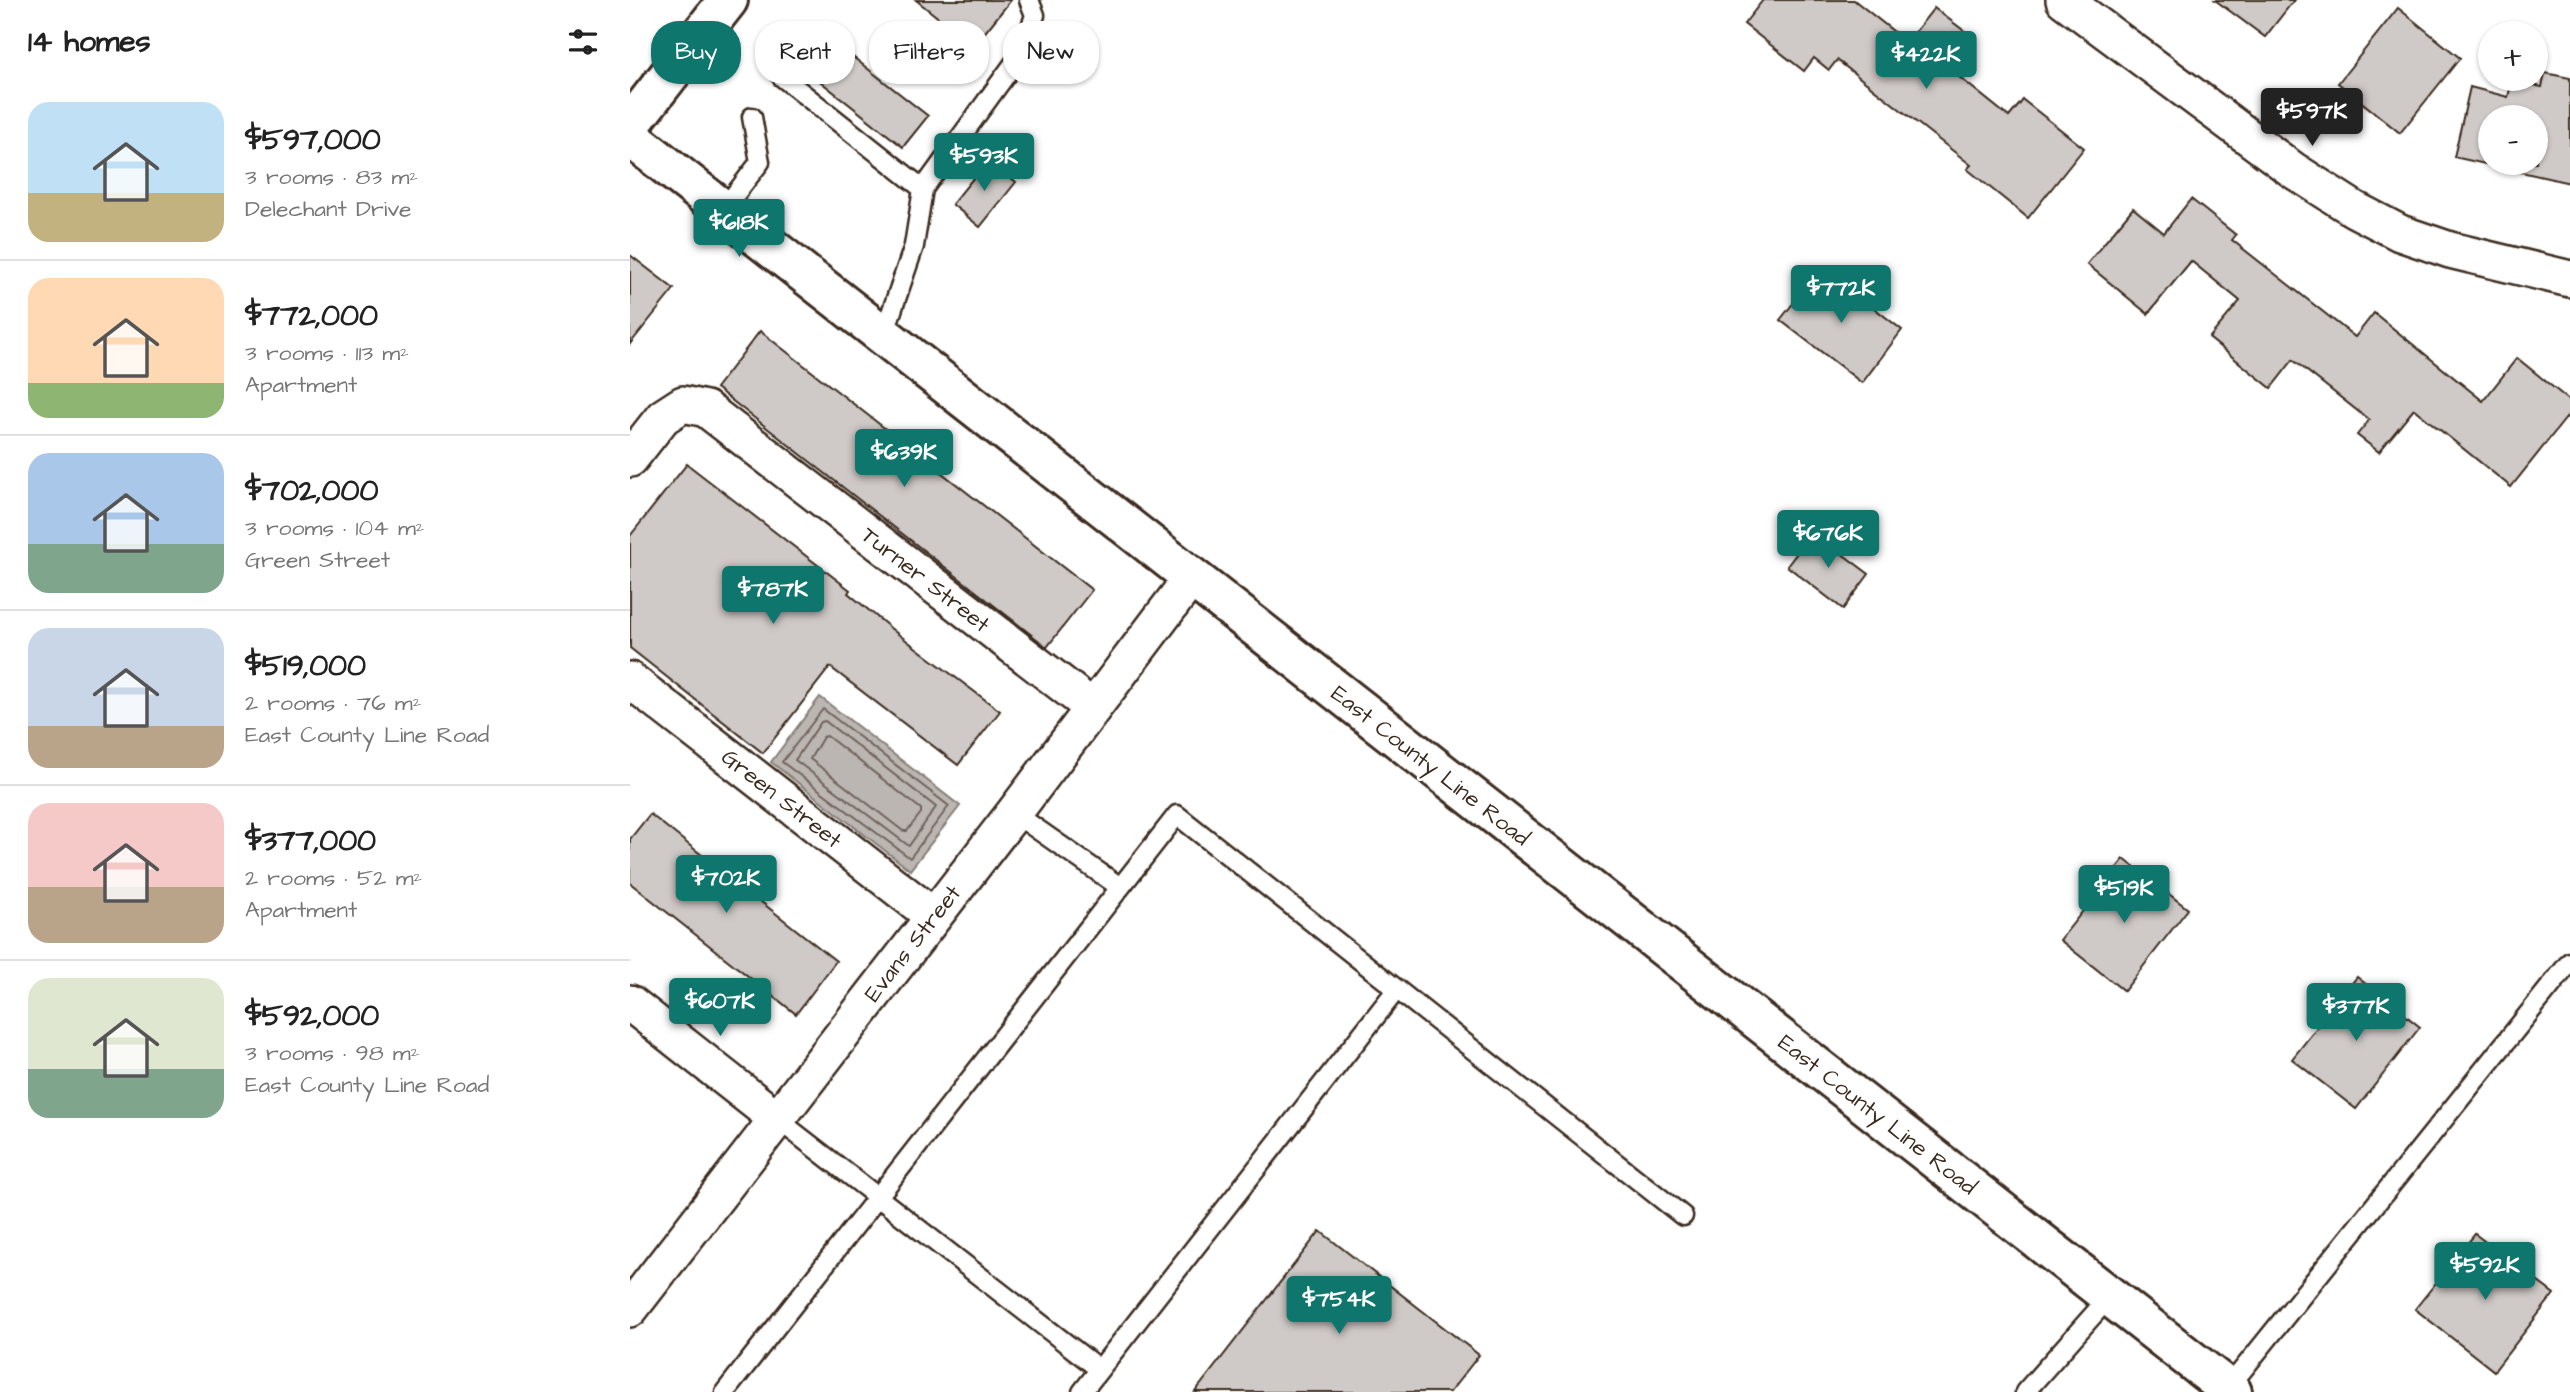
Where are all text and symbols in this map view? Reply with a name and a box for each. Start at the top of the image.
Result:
text: 14 homes [28,21,151,63]
chip: Buy [651,21,741,84]
chip: Rent [755,21,855,84]
chip: Filters [869,21,989,84]
chip: New [1003,21,1099,84]
map controls [2478,21,2548,175]
button: + [2478,21,2548,91]
icon: filters [564,23,602,61]
pin: $422K [1877,32,1975,91]
text: $422K [1892,38,1960,70]
pin: $597K [2263,88,2361,148]
text: $597K [2277,95,2347,127]
button: − [2478,105,2548,175]
text: $597,000 [245,119,381,161]
icon: home [84,130,168,214]
pin: $593K [935,134,1033,193]
text: $593K [950,140,1018,172]
text: 3 rooms · 83 m² [245,161,418,193]
text: Delechant Drive [245,193,412,225]
pin: $618K [690,200,788,259]
text: $618K [709,206,769,238]
pin: $772K [1792,266,1890,325]
text: $772K [1807,272,1875,304]
text: $772,000 [245,295,378,337]
icon: home [84,306,168,390]
text: 3 rooms · 113 m² [245,337,409,369]
text: Apartment [245,369,357,401]
pin: $639K [855,430,953,489]
text: $639K [871,436,937,468]
text: $702,000 [245,470,378,512]
icon: home [84,481,168,565]
pin: $676K [1779,510,1877,570]
text: 3 rooms · 104 m² [245,512,424,544]
text: $676K [1793,517,1863,549]
street label: Turner Street [854,519,997,641]
text: Green Street [245,544,390,576]
pin: $787K [724,566,822,626]
text: $787K [738,573,808,605]
text: $519,000 [245,645,366,687]
icon: home [84,656,168,740]
street label: East County Line Road [1324,678,1537,855]
text: 2 rooms · 76 m² [245,687,421,719]
text: East County Line Road [245,719,489,751]
street label: Green Street [714,741,849,857]
text: $377,000 [245,820,376,862]
icon: home [84,831,168,915]
pin: $702K [677,856,775,915]
text: 2 rooms · 52 m² [245,862,422,894]
text: $702K [692,862,760,894]
pin: $519K [2075,866,2173,925]
text: $519K [2094,872,2154,904]
street label: Evans Street [857,878,969,1009]
text: Apartment [245,894,357,926]
pin: $607K [671,978,769,1038]
pin: $377K [2307,984,2405,1043]
text: $607K [685,985,755,1017]
text: $377K [2323,990,2389,1022]
text: $592,000 [245,995,379,1037]
icon: home [84,1006,168,1090]
street label: East County Line Road [1771,1027,1984,1204]
text: 3 rooms · 98 m² [245,1037,419,1069]
text: East County Line Road [245,1069,489,1101]
pin: $592K [2436,1242,2534,1302]
text: $592K [2450,1249,2520,1281]
pin: $754K [1290,1276,1388,1336]
text: $754K [1303,1283,1375,1315]

